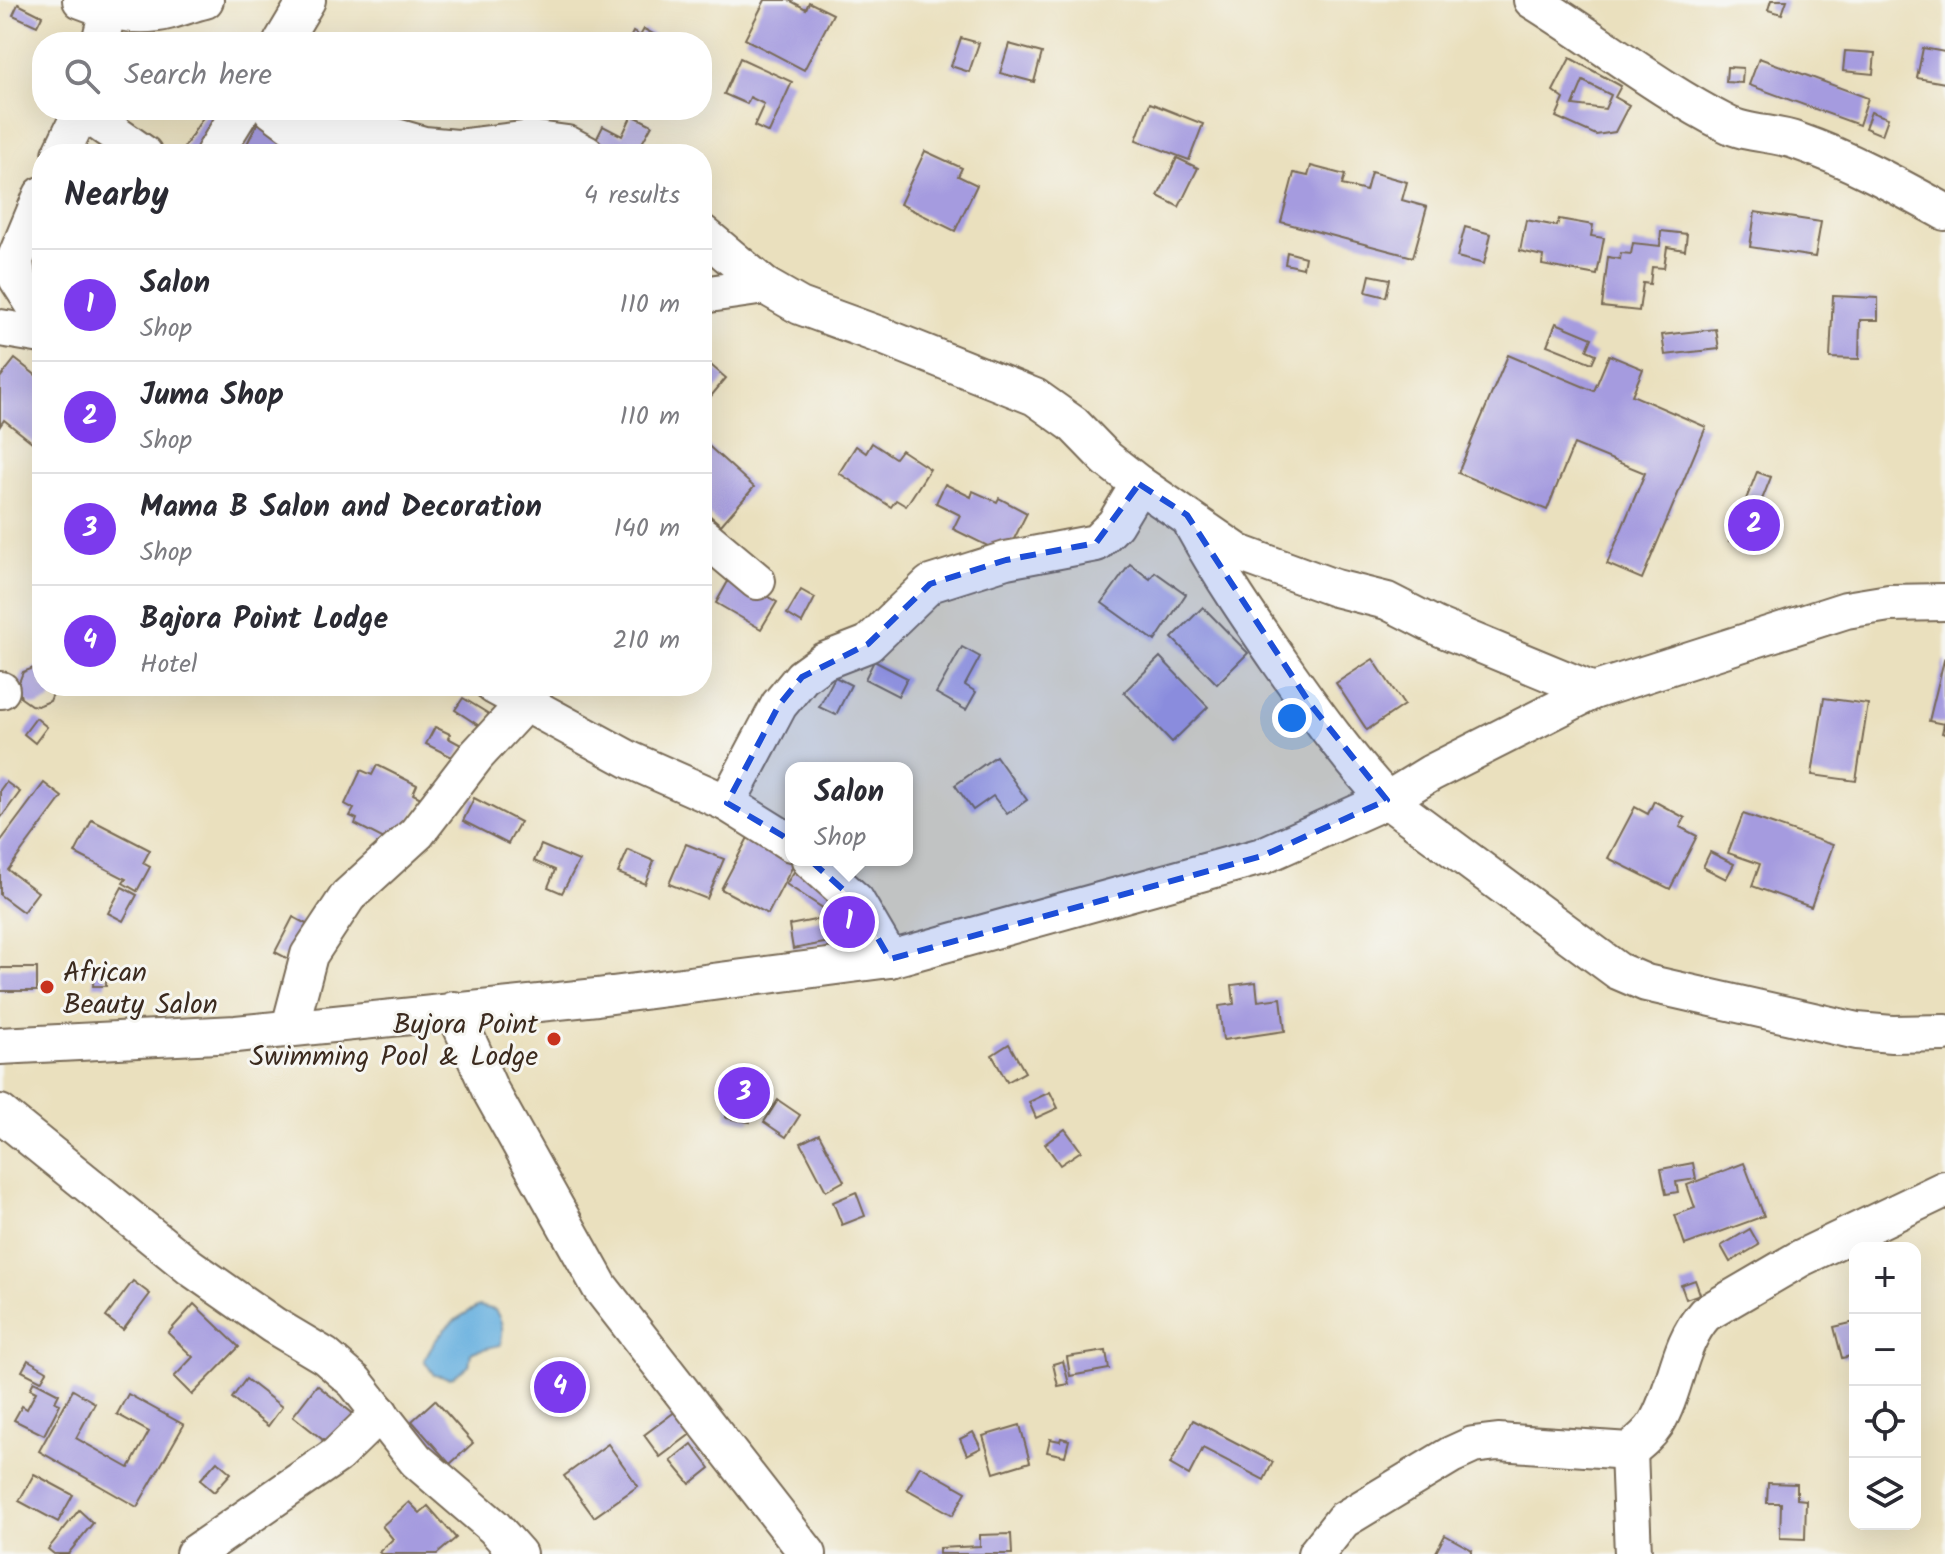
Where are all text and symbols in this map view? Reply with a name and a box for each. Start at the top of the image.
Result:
search box [32,32,712,120]
text: Search here [124,52,272,100]
icon: search [60,54,104,98]
text: Nearby [64,169,169,223]
text: 4 results [584,175,680,217]
text: Salon [140,260,210,308]
text: 1 [86,284,94,326]
text: 110 m [620,284,680,326]
text: Shop [140,308,192,350]
text: Juma Shop [140,372,284,420]
text: 2 [82,396,98,438]
text: 110 m [620,396,680,438]
text: Shop [140,420,192,462]
text: Mama B Salon and Decoration [140,484,542,532]
pin: 2 [1728,495,1780,555]
text: 3 [83,508,97,550]
text: 140 m [613,508,680,550]
text: Shop [140,532,192,574]
text: Bajora Point Lodge [140,596,388,644]
text: 4 [83,620,97,662]
text: 210 m [613,620,680,662]
text: Hotel [140,644,197,686]
your location [1272,698,1312,738]
popup [785,762,913,866]
text: Salon [814,769,884,817]
text: Shop [814,817,866,859]
pin: 1 [823,892,875,952]
place label: African Beauty Salon [63,951,218,1028]
marker: African Beauty Salon [38,978,56,996]
place label: Bujora Point Swimming Pool & Lodge [249,1003,539,1080]
marker: Bujora Point Swimming Pool & Lodge [545,1030,563,1048]
pin: 3 [718,1063,770,1123]
map controls [1849,1242,1921,1530]
button: + [1849,1242,1921,1314]
button: − [1849,1314,1921,1386]
pin: 4 [534,1357,586,1417]
button: locate [1849,1386,1921,1458]
button: layers [1849,1458,1921,1530]

